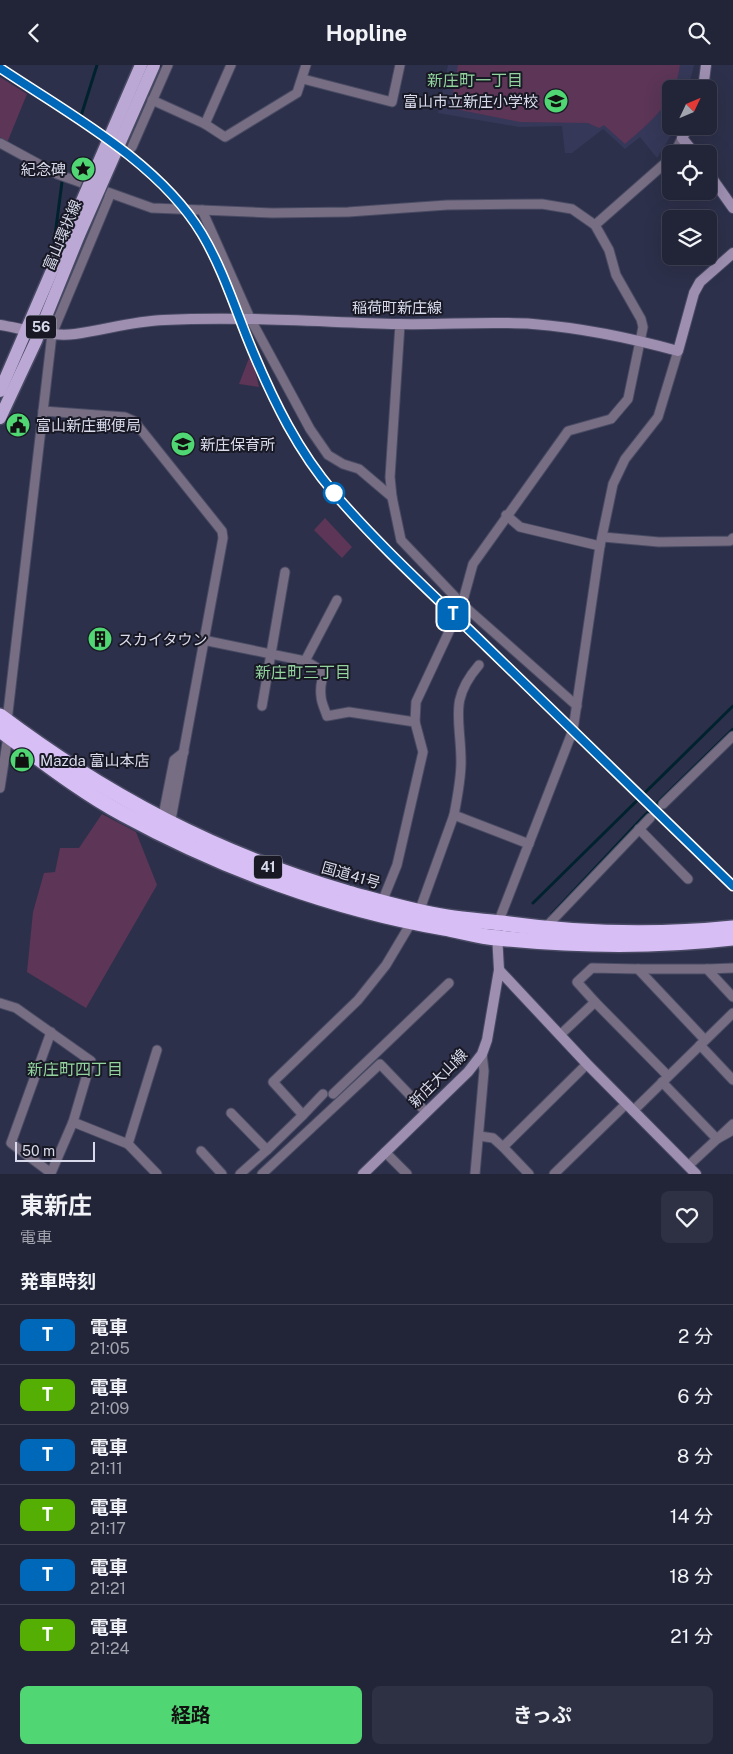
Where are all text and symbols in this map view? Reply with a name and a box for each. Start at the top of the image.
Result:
icon: back [20,19,48,47]
icon: search [685,19,713,47]
text: Hopline [326,20,407,46]
district label: 新庄町一丁目 [427,71,523,90]
north arrow [662,80,718,135]
map controls [662,80,717,265]
school or university icon: 富山市立新庄小学校 [543,88,569,114]
place label: 富山市立新庄小学校 [403,93,538,110]
button: locate [662,145,717,200]
place icon: 紀念碑 [70,156,96,182]
place label: 紀念碑 [21,161,66,178]
street label: 富山環状線 [40,197,84,273]
button: layers [662,210,717,265]
street label: 稲荷町新庄線 [352,299,442,316]
road number: 56 [26,315,56,339]
public building icon: 富山新庄郵便局 [5,412,31,438]
place label: 富山新庄郵便局 [36,417,141,434]
school or university icon: 新庄保育所 [170,431,196,457]
place label: 新庄保育所 [200,436,275,453]
unlabelled marker [323,482,345,504]
line badge: T [437,598,469,630]
text: T [447,603,459,624]
building icon: スカイタウン [87,626,113,652]
place label: スカイタウン [118,631,207,648]
district label: 新庄町三丁目 [255,663,351,682]
shop icon: Mazda 富山本店 [9,747,35,773]
place label: Mazda 富山本店 [40,752,150,769]
road number: 41 [254,855,282,879]
street label: 国道41号 [320,858,382,892]
street label: 新庄大山線 [405,1045,471,1111]
district label: 新庄町四丁目 [27,1060,123,1079]
scale bar [15,1139,95,1162]
text: 50 m [22,1143,55,1159]
text: 東新庄 [20,1191,92,1219]
button: heart [661,1191,713,1243]
text: 電車 [20,1228,52,1247]
text: 発車時刻 [20,1270,96,1292]
text: 電車 [90,1316,128,1338]
text: T [42,1324,53,1345]
text: 2 分 [678,1325,713,1347]
text: 21:05 [90,1339,130,1358]
text: 電車 [90,1376,128,1398]
text: T [42,1384,53,1405]
text: 6 分 [678,1385,713,1407]
text: 21:09 [90,1399,129,1418]
text: 電車 [90,1436,128,1458]
text: T [42,1444,53,1465]
text: 8 分 [677,1445,713,1467]
text: 21:11 [90,1459,123,1478]
text: 電車 [90,1496,128,1518]
text: T [42,1504,53,1525]
text: 14 分 [670,1505,713,1527]
text: 21:17 [90,1519,126,1538]
text: 電車 [90,1556,128,1578]
text: T [42,1564,53,1585]
text: 18 分 [669,1565,713,1587]
text: 21:21 [90,1579,126,1598]
text: 電車 [90,1616,128,1638]
text: T [42,1624,53,1645]
text: 21 分 [670,1625,713,1647]
text: 21:24 [90,1639,130,1658]
button: 経路 [20,1686,362,1744]
button: きっぷ [372,1686,713,1744]

